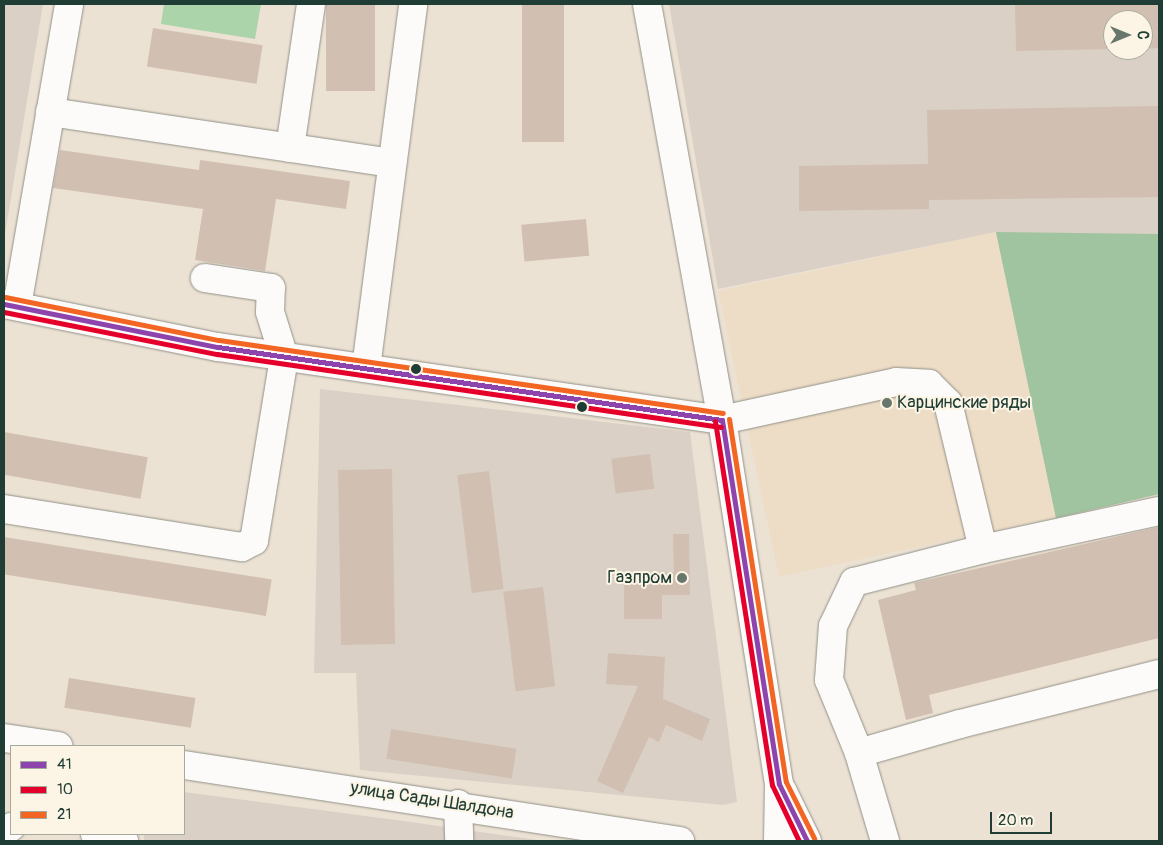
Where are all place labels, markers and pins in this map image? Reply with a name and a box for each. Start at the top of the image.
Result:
unlabelled marker [411,364,421,374]
place label: Карцинские ряды [897,392,1031,414]
marker: Карцинские ряды [881,397,893,409]
unlabelled marker [577,402,587,412]
place label: Газпром [607,567,672,589]
marker: Газпром [676,572,688,584]

